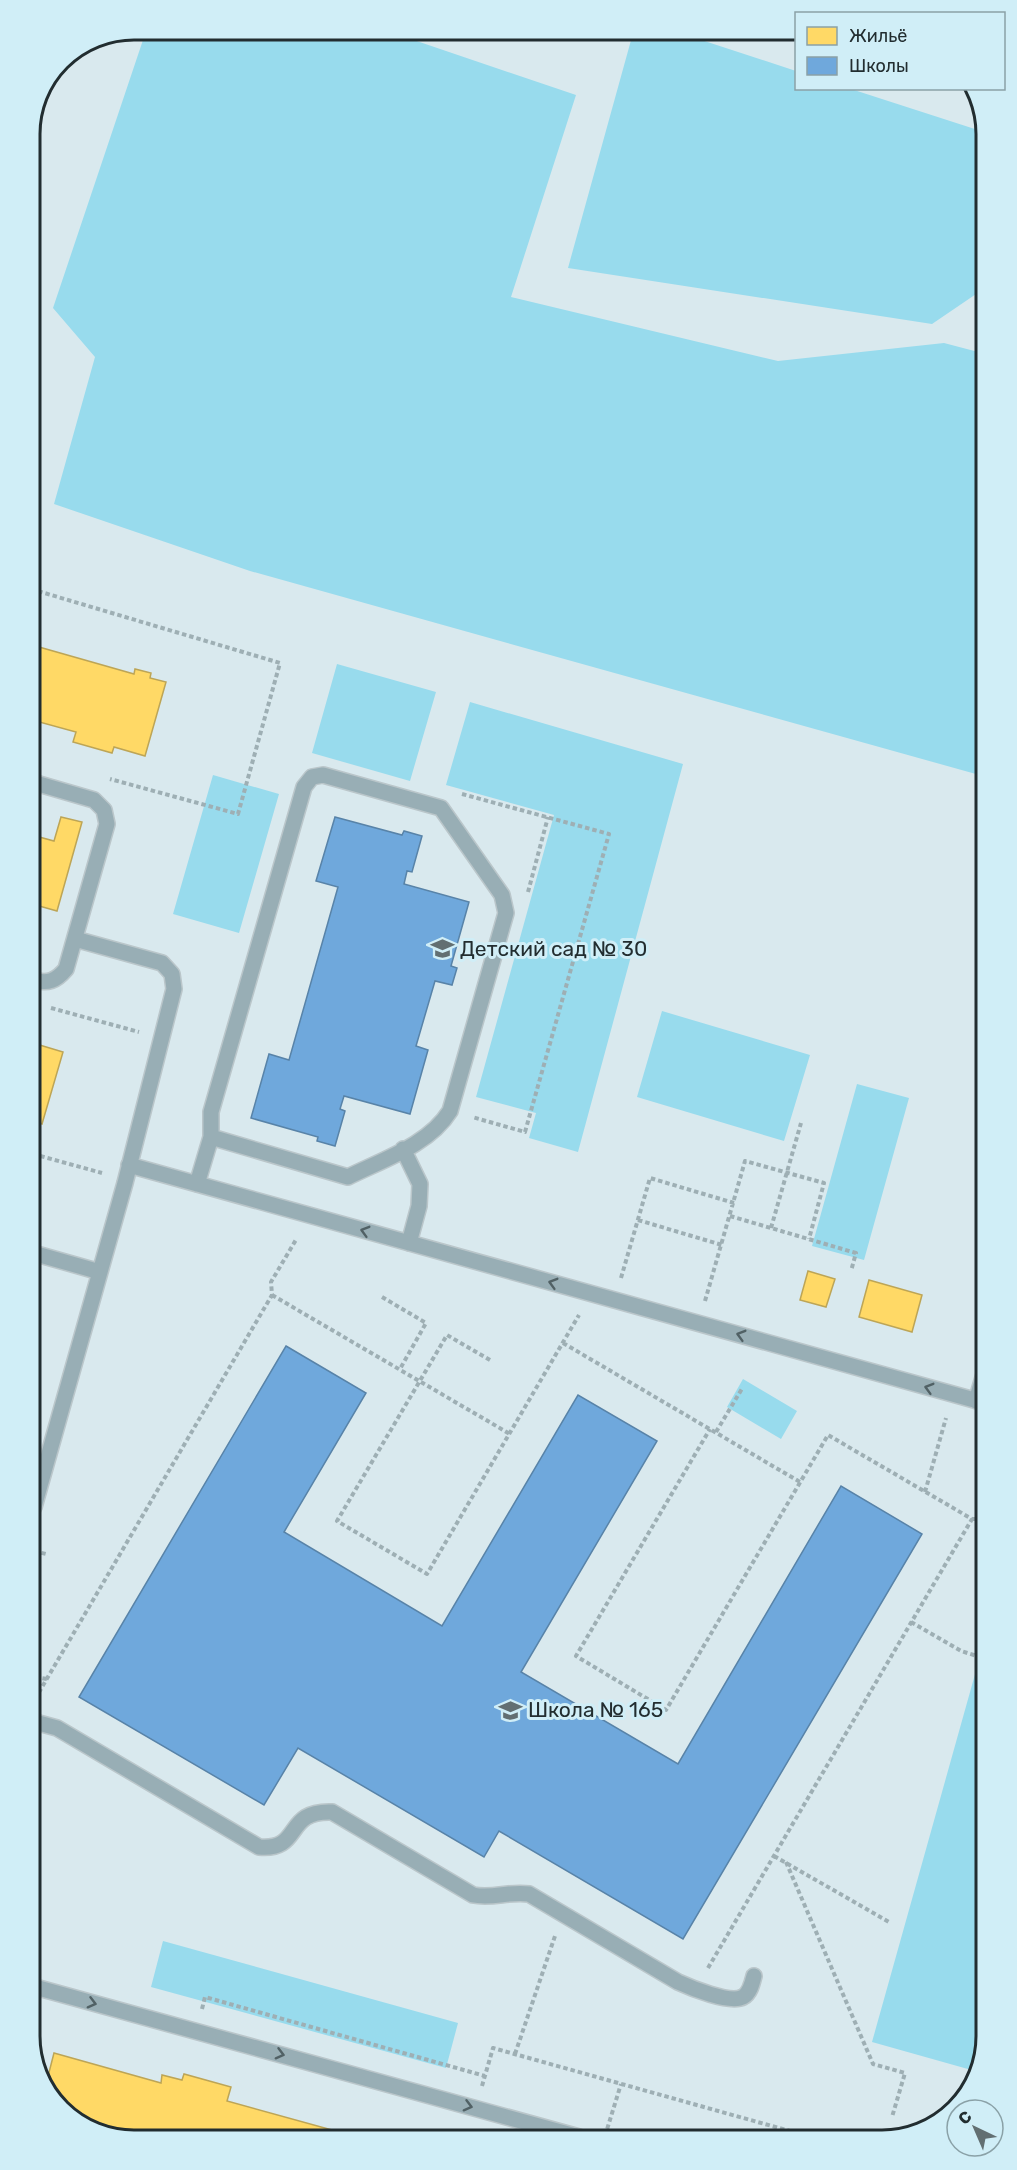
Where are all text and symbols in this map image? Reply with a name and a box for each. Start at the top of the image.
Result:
legend [795,12,1005,90]
text: Жильё [849,25,907,47]
text: Школы [849,55,909,77]
school or university icon: Детский сад № 30 [429,936,455,962]
place label: Детский сад № 30 [460,936,647,961]
one-way arrow [360,1226,371,1238]
one-way arrow [548,1278,559,1290]
one-way arrow [736,1330,746,1343]
one-way arrow [924,1383,935,1395]
school or university icon: Школа № 165 [497,1697,523,1723]
place label: Школа № 165 [528,1697,663,1722]
one-way arrow [86,1996,97,2008]
one-way arrow [274,2047,285,2059]
north arrow [945,2098,1005,2158]
one-way arrow [462,2099,473,2111]
text: С [954,2107,976,2128]

